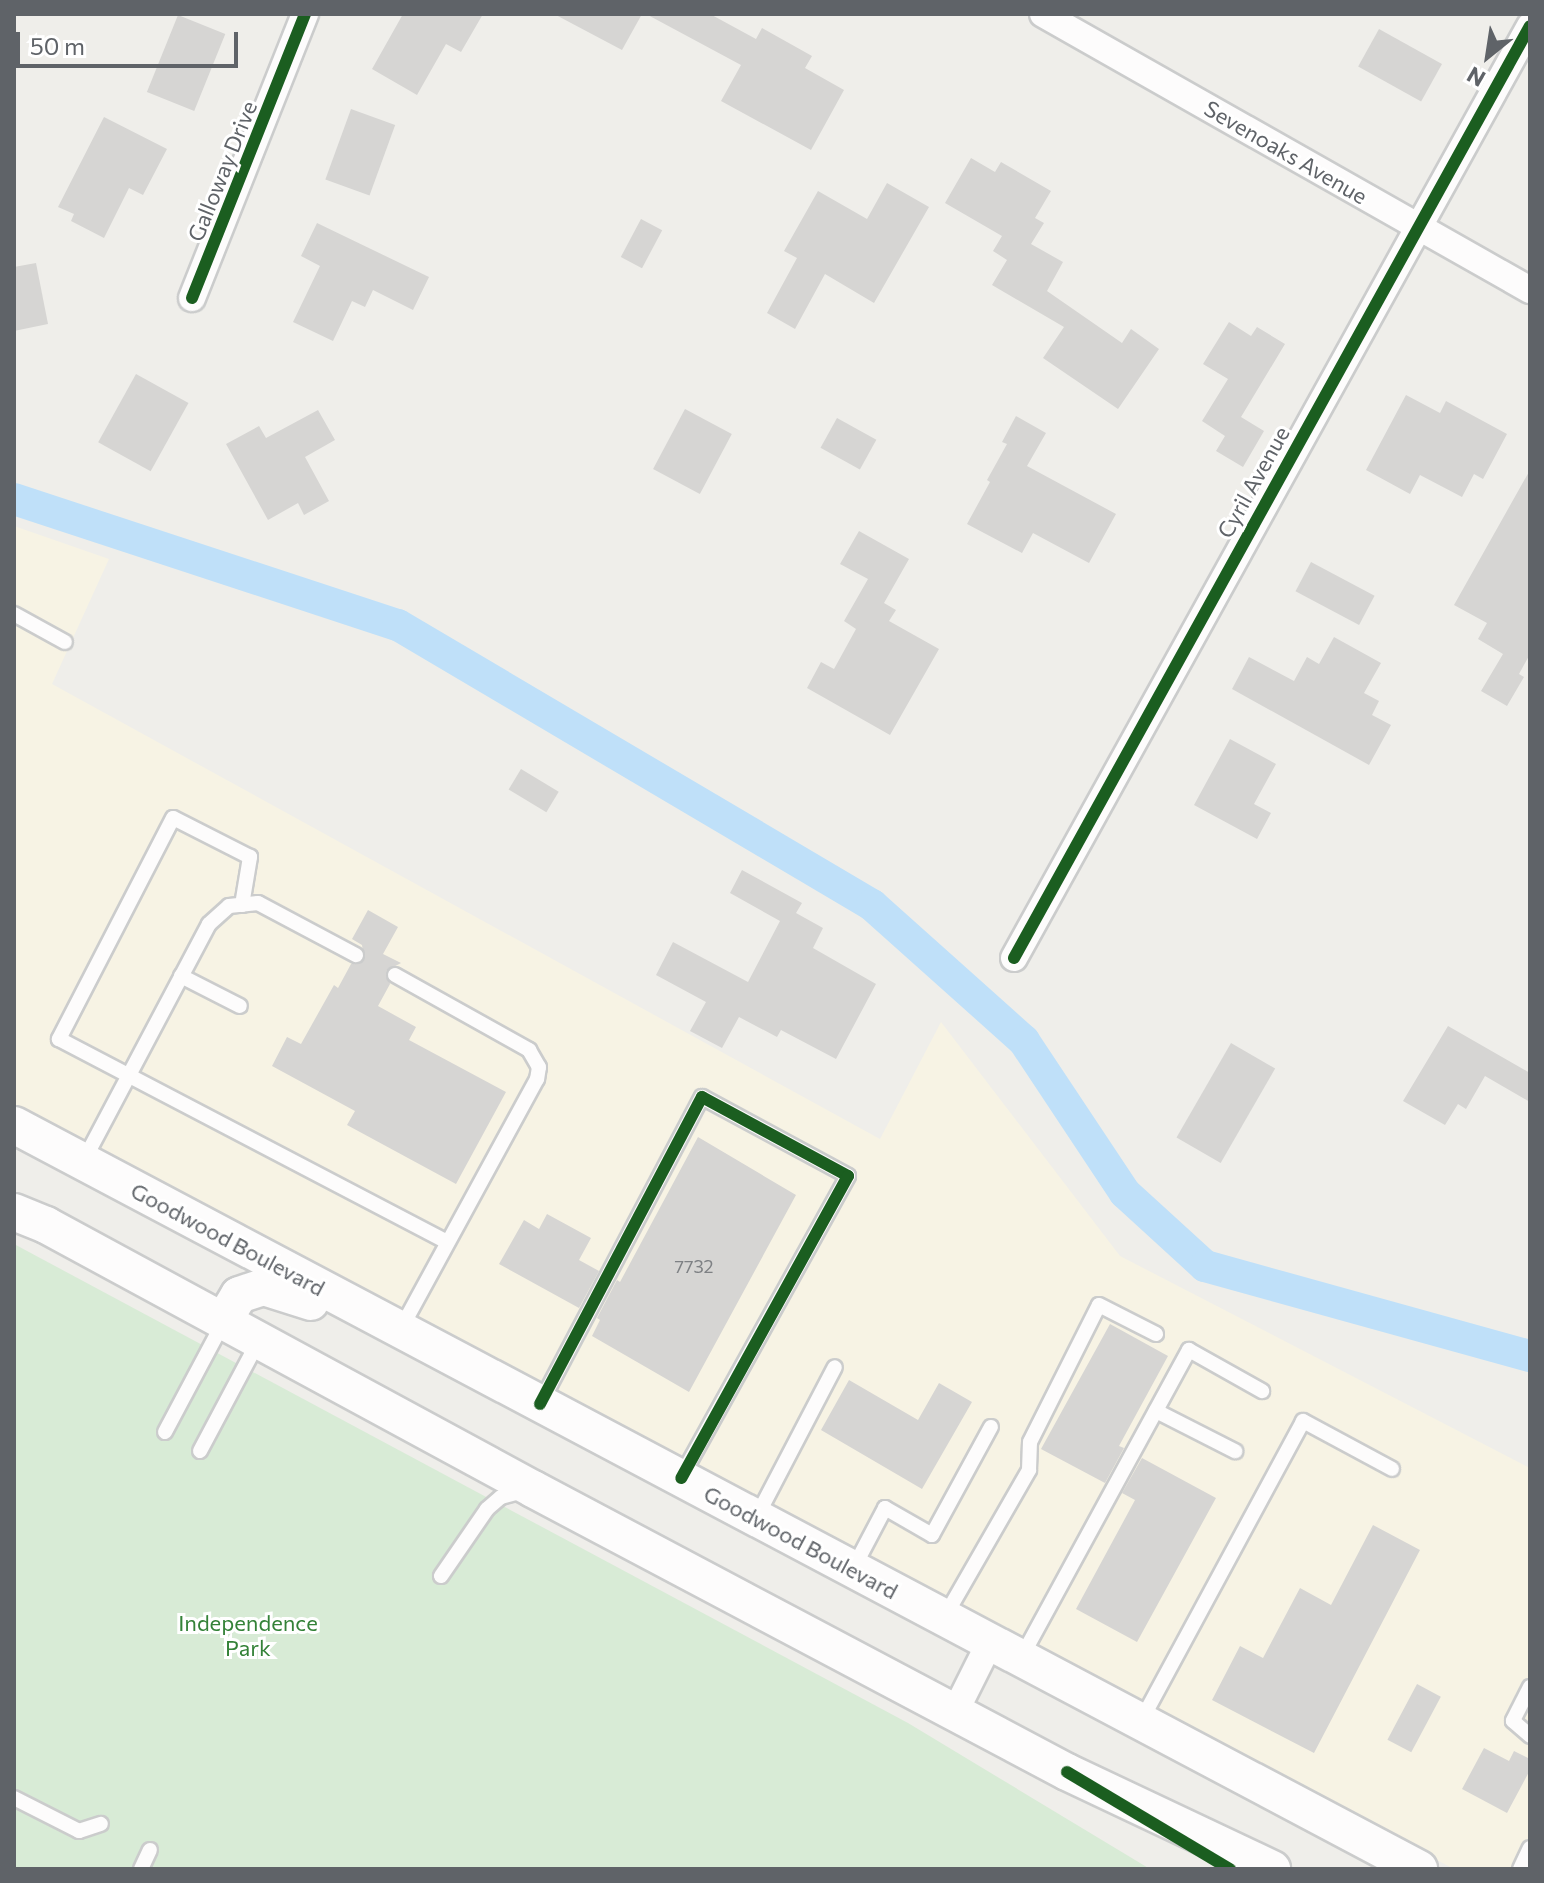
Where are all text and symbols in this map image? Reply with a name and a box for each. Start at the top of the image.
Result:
scale bar [20,16,242,66]
north arrow [1448,16,1528,96]
text: 50 m [30,31,85,60]
text: N [1462,61,1490,93]
street label: Sevenoaks Avenue [1200,95,1372,209]
street label: Galloway Drive [182,97,262,245]
street label: Cyril Avenue [1211,422,1295,542]
street label: Goodwood Boulevard [127,1177,329,1301]
house number: 7732 [674,1255,714,1277]
street label: Goodwood Boulevard [700,1480,902,1604]
park label: Independence Park [178,1609,318,1660]

